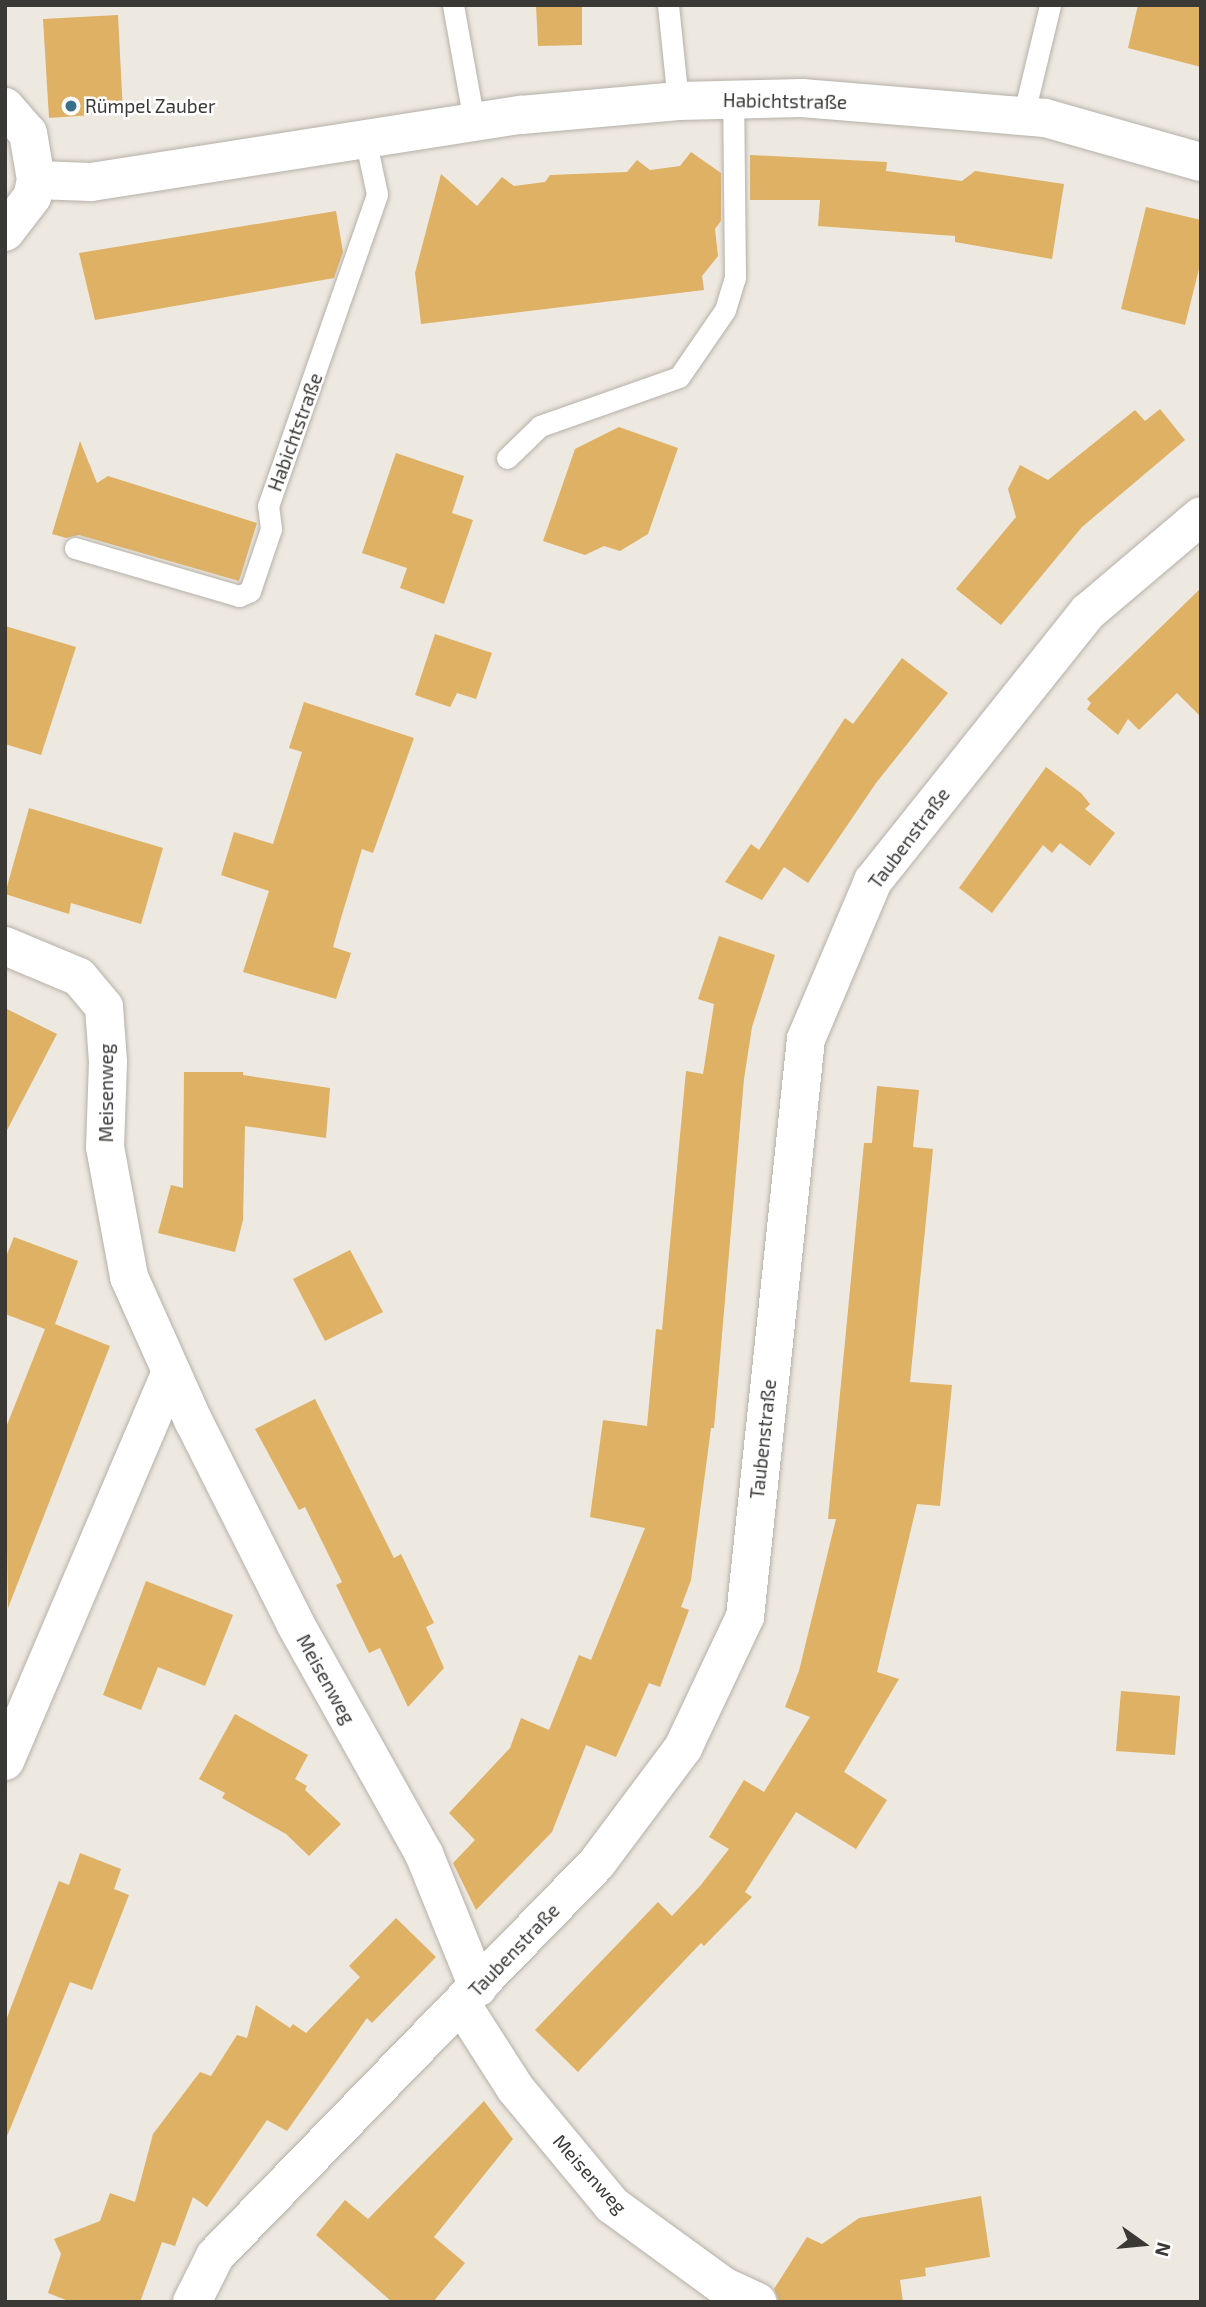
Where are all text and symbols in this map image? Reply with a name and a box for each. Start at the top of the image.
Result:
street label: Habichtstraße [723,89,847,113]
place label: Rümpel Zauber [85,95,216,117]
marker: Rümpel Zauber [63,98,79,114]
street label: Habichtstraße [263,370,327,494]
street label: Taubenstraße [864,783,954,893]
street label: Meisenweg [95,1044,117,1142]
street label: Taubenstraße [745,1378,781,1500]
street label: Meisenweg [292,1630,360,1728]
street label: Taubenstraße [464,1899,564,2001]
street label: Meisenweg [548,2130,632,2218]
north arrow [1108,2209,1178,2279]
text: N [1151,2240,1177,2259]

